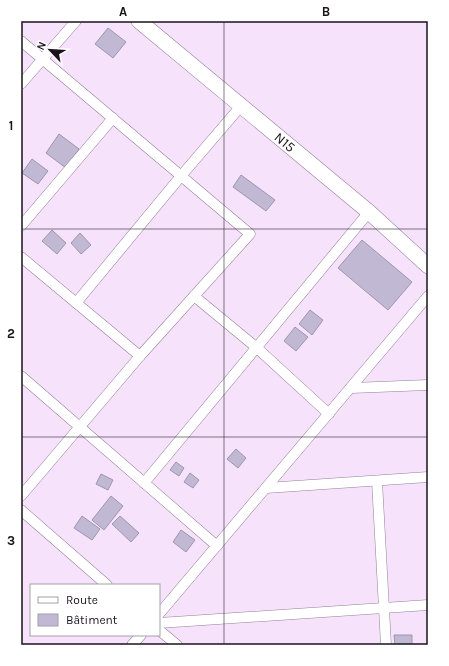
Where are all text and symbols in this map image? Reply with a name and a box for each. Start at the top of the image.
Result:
text: A [119,4,127,19]
text: B [322,4,330,19]
north arrow [30,30,70,70]
text: N [34,40,49,52]
text: 1 [9,118,13,133]
street label: N15 [271,129,299,156]
text: 2 [7,326,15,341]
text: 3 [7,533,15,548]
legend [30,584,160,636]
text: Route [66,593,98,607]
text: Bâtiment [66,613,118,627]

